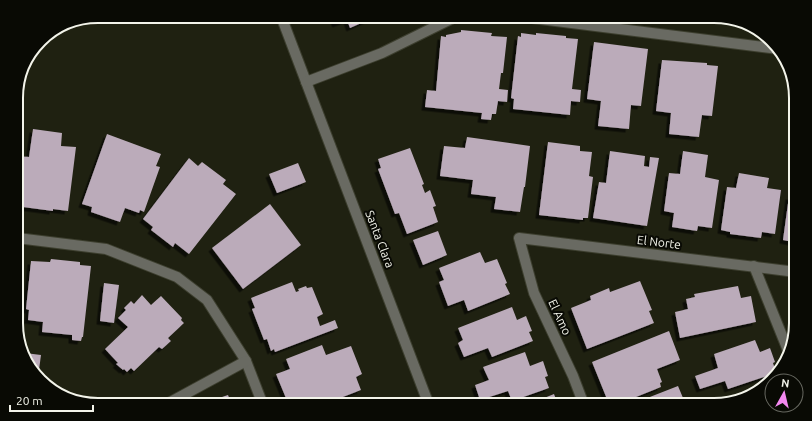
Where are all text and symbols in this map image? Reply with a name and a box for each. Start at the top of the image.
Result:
street label: Santa Clara [363,209,397,269]
street label: El Norte [636,233,682,251]
street label: El Amo [546,297,574,337]
north arrow [764,373,804,413]
text: N [780,377,790,390]
scale bar [10,387,93,413]
text: 20 m [16,394,43,407]

